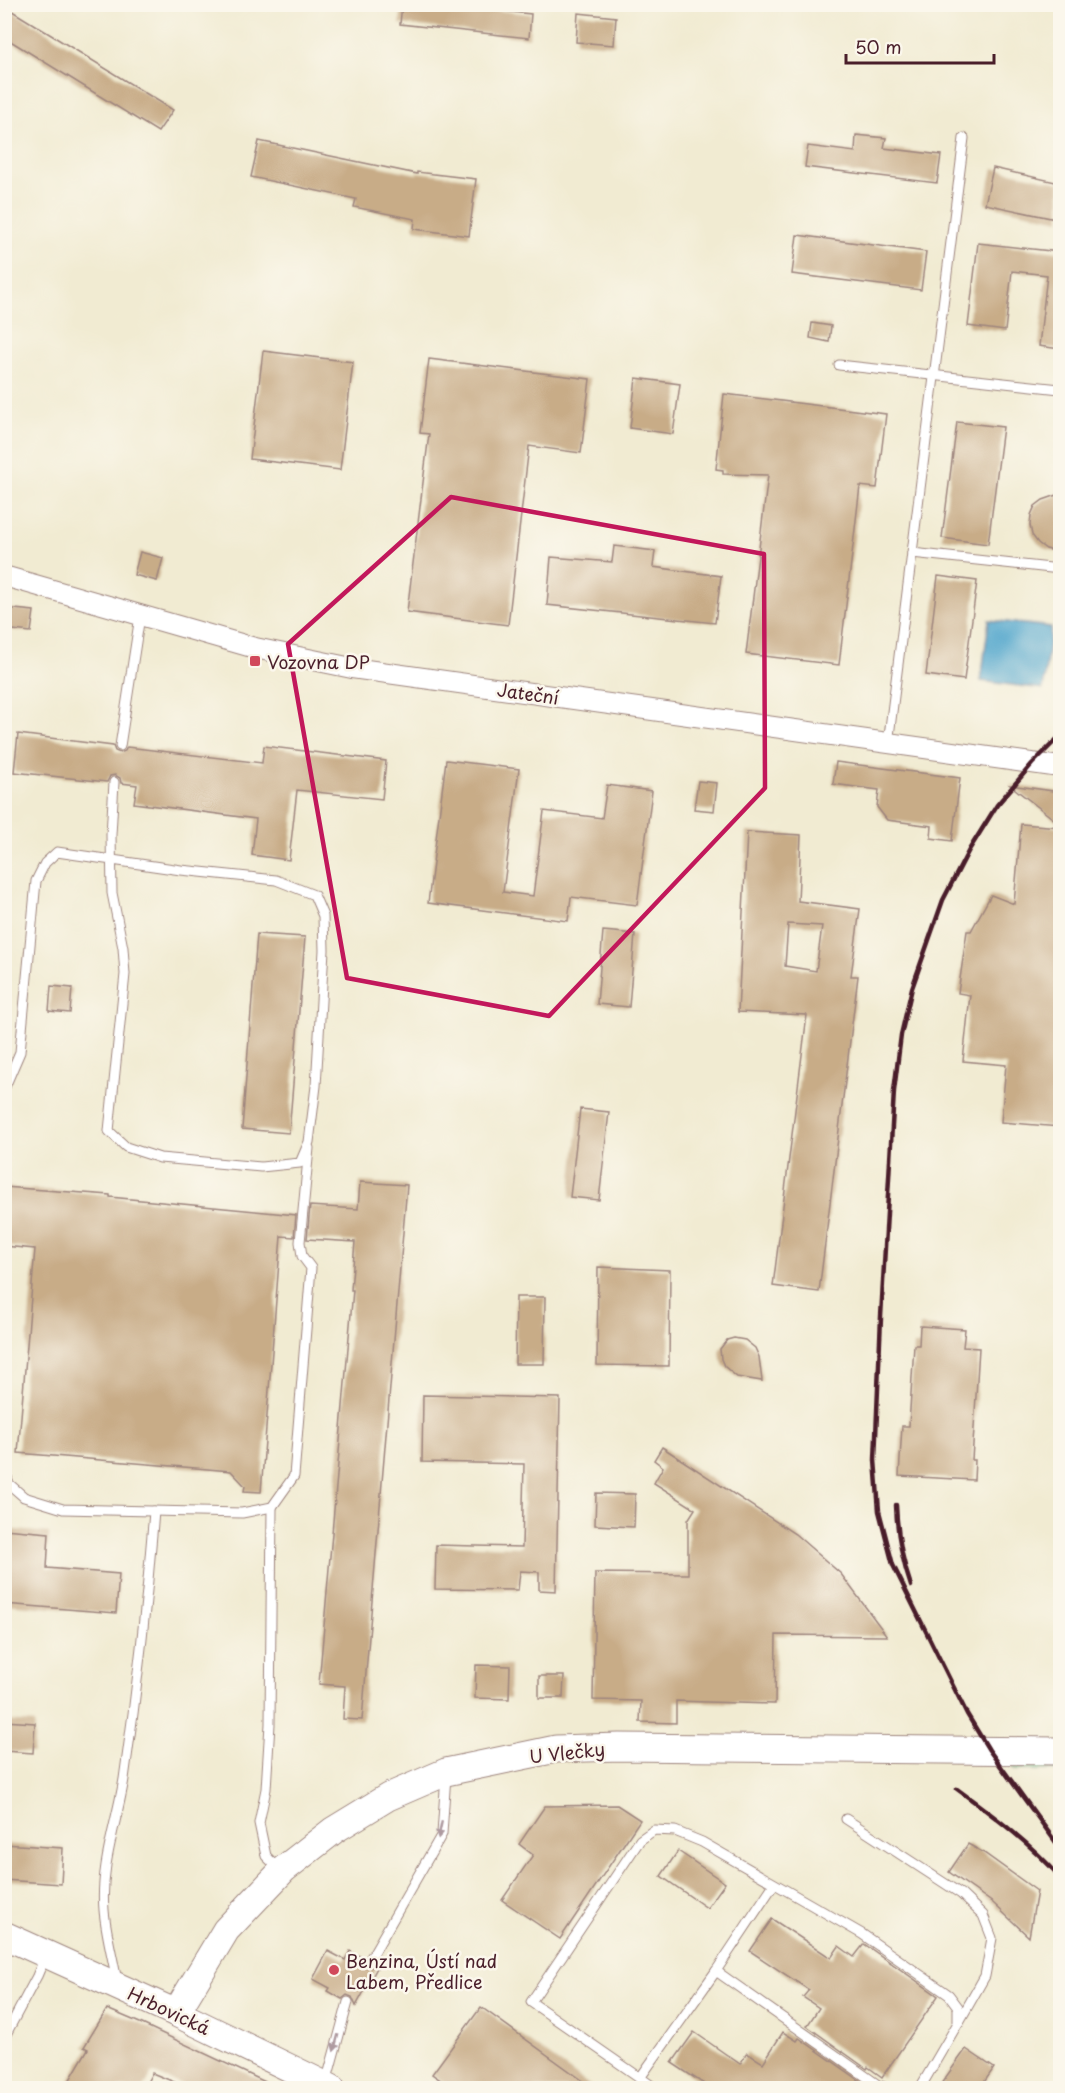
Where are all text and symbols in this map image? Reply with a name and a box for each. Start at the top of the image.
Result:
scale bar [846,27,994,65]
text: 50 m [855,33,902,60]
place label: Vozovna DP [267,648,370,675]
marker: Vozovna DP [248,654,262,668]
street label: Jateční [495,675,561,711]
street label: U Vlečky [528,1735,606,1769]
one-way arrow [435,1821,445,1839]
place label: Benzina, Ústí nad Labem, Předlice [346,1947,497,1995]
marker: Benzina, Ústí nad Labem, Předlice [327,1963,341,1977]
street label: Hrbovická [123,1979,215,2041]
one-way arrow [331,2035,340,2053]

